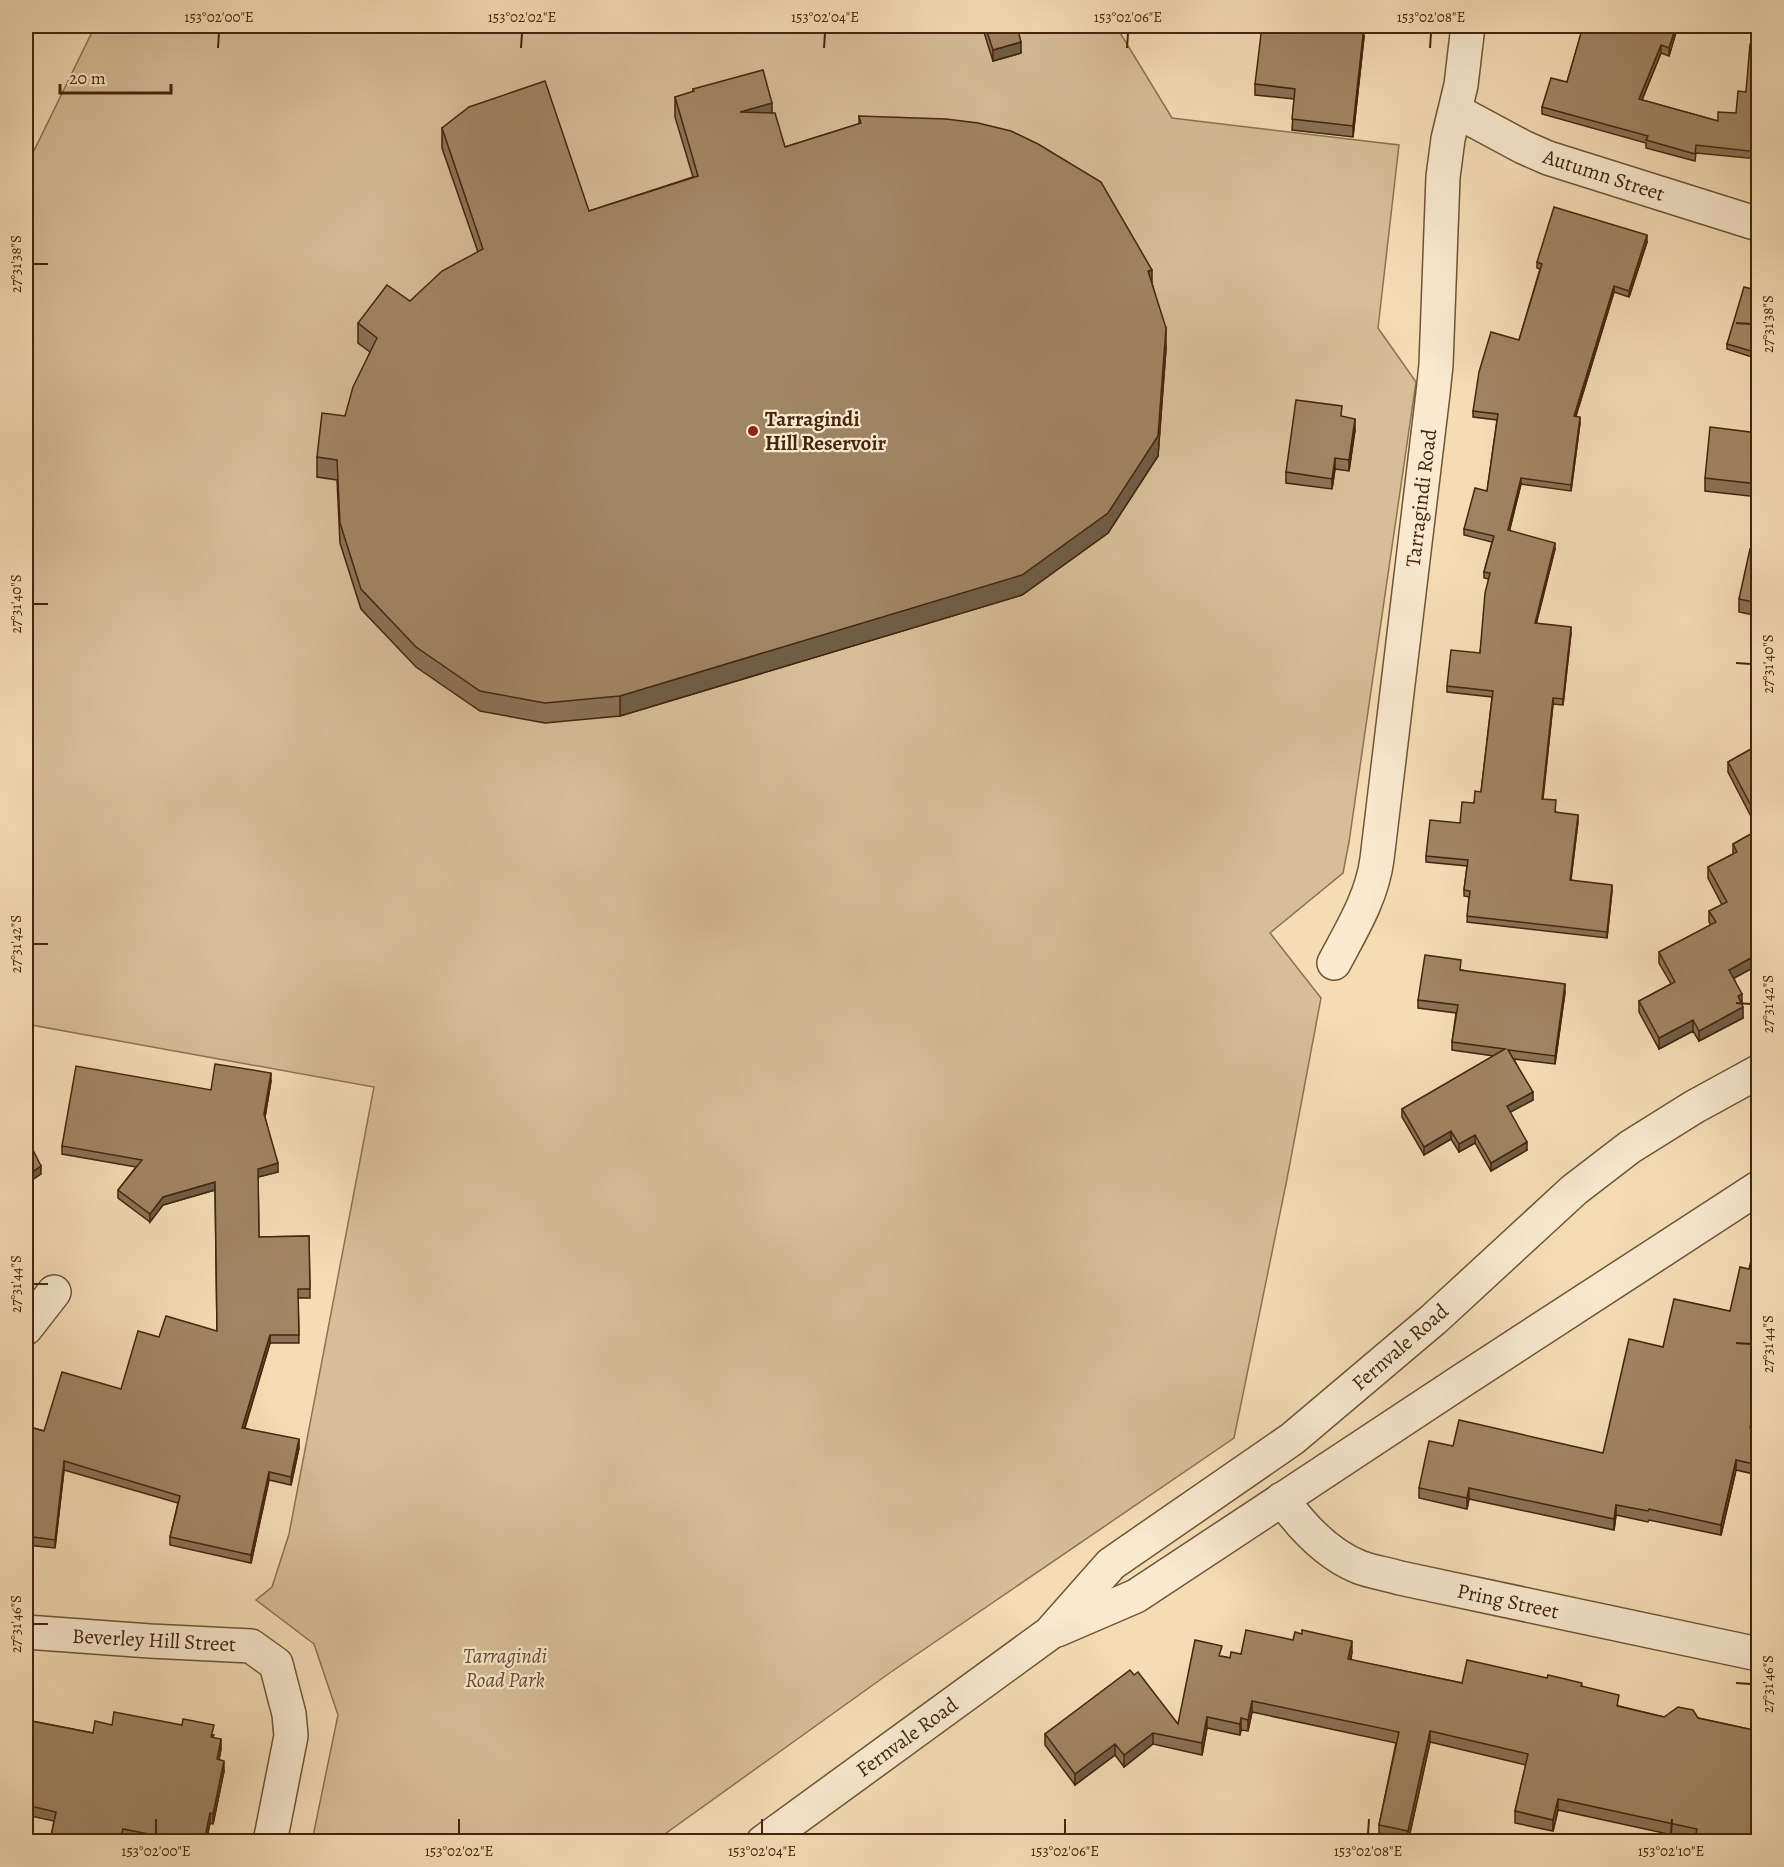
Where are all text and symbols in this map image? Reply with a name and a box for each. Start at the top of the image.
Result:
text: 153°02'00"E [184,7,254,27]
text: 153°02'02"E [488,7,556,27]
text: 153°02'04"E [791,7,859,27]
text: 153°02'06"E [1094,7,1162,27]
text: 153°02'08"E [1397,7,1465,27]
scale bar [60,57,171,95]
text: 20 m [69,66,106,90]
street label: Autumn Street [1539,142,1668,208]
text: 27°31'38"S [6,235,26,293]
text: 27°31'38"S [1758,295,1778,353]
place label: Tarragindi Hill Reservoir [765,405,887,457]
marker: Tarragindi Hill Reservoir [746,424,760,438]
street label: Tarragindi Road [1399,427,1443,569]
text: 27°31'40"S [6,574,26,634]
text: 27°31'40"S [1758,634,1778,694]
text: 27°31'42"S [6,915,26,973]
text: 27°31'42"S [1758,975,1778,1033]
text: 27°31'44"S [6,1255,26,1313]
street label: Fernvale Road [1346,1297,1455,1397]
text: 27°31'44"S [1758,1315,1778,1373]
street label: Pring Street [1455,1577,1561,1625]
text: 27°31'46"S [6,1595,26,1653]
street label: Beverley Hill Street [71,1622,237,1658]
park label: Tarragindi Road Park [463,1642,547,1694]
text: 27°31'46"S [1758,1655,1778,1713]
street label: Fernvale Road [850,1690,964,1783]
text: 153°02'00"E [121,1841,191,1861]
text: 153°02'02"E [425,1841,493,1861]
text: 153°02'04"E [728,1841,796,1861]
text: 153°02'06"E [1031,1841,1099,1861]
text: 153°02'08"E [1334,1841,1402,1861]
text: 153°02'10"E [1638,1841,1704,1861]

